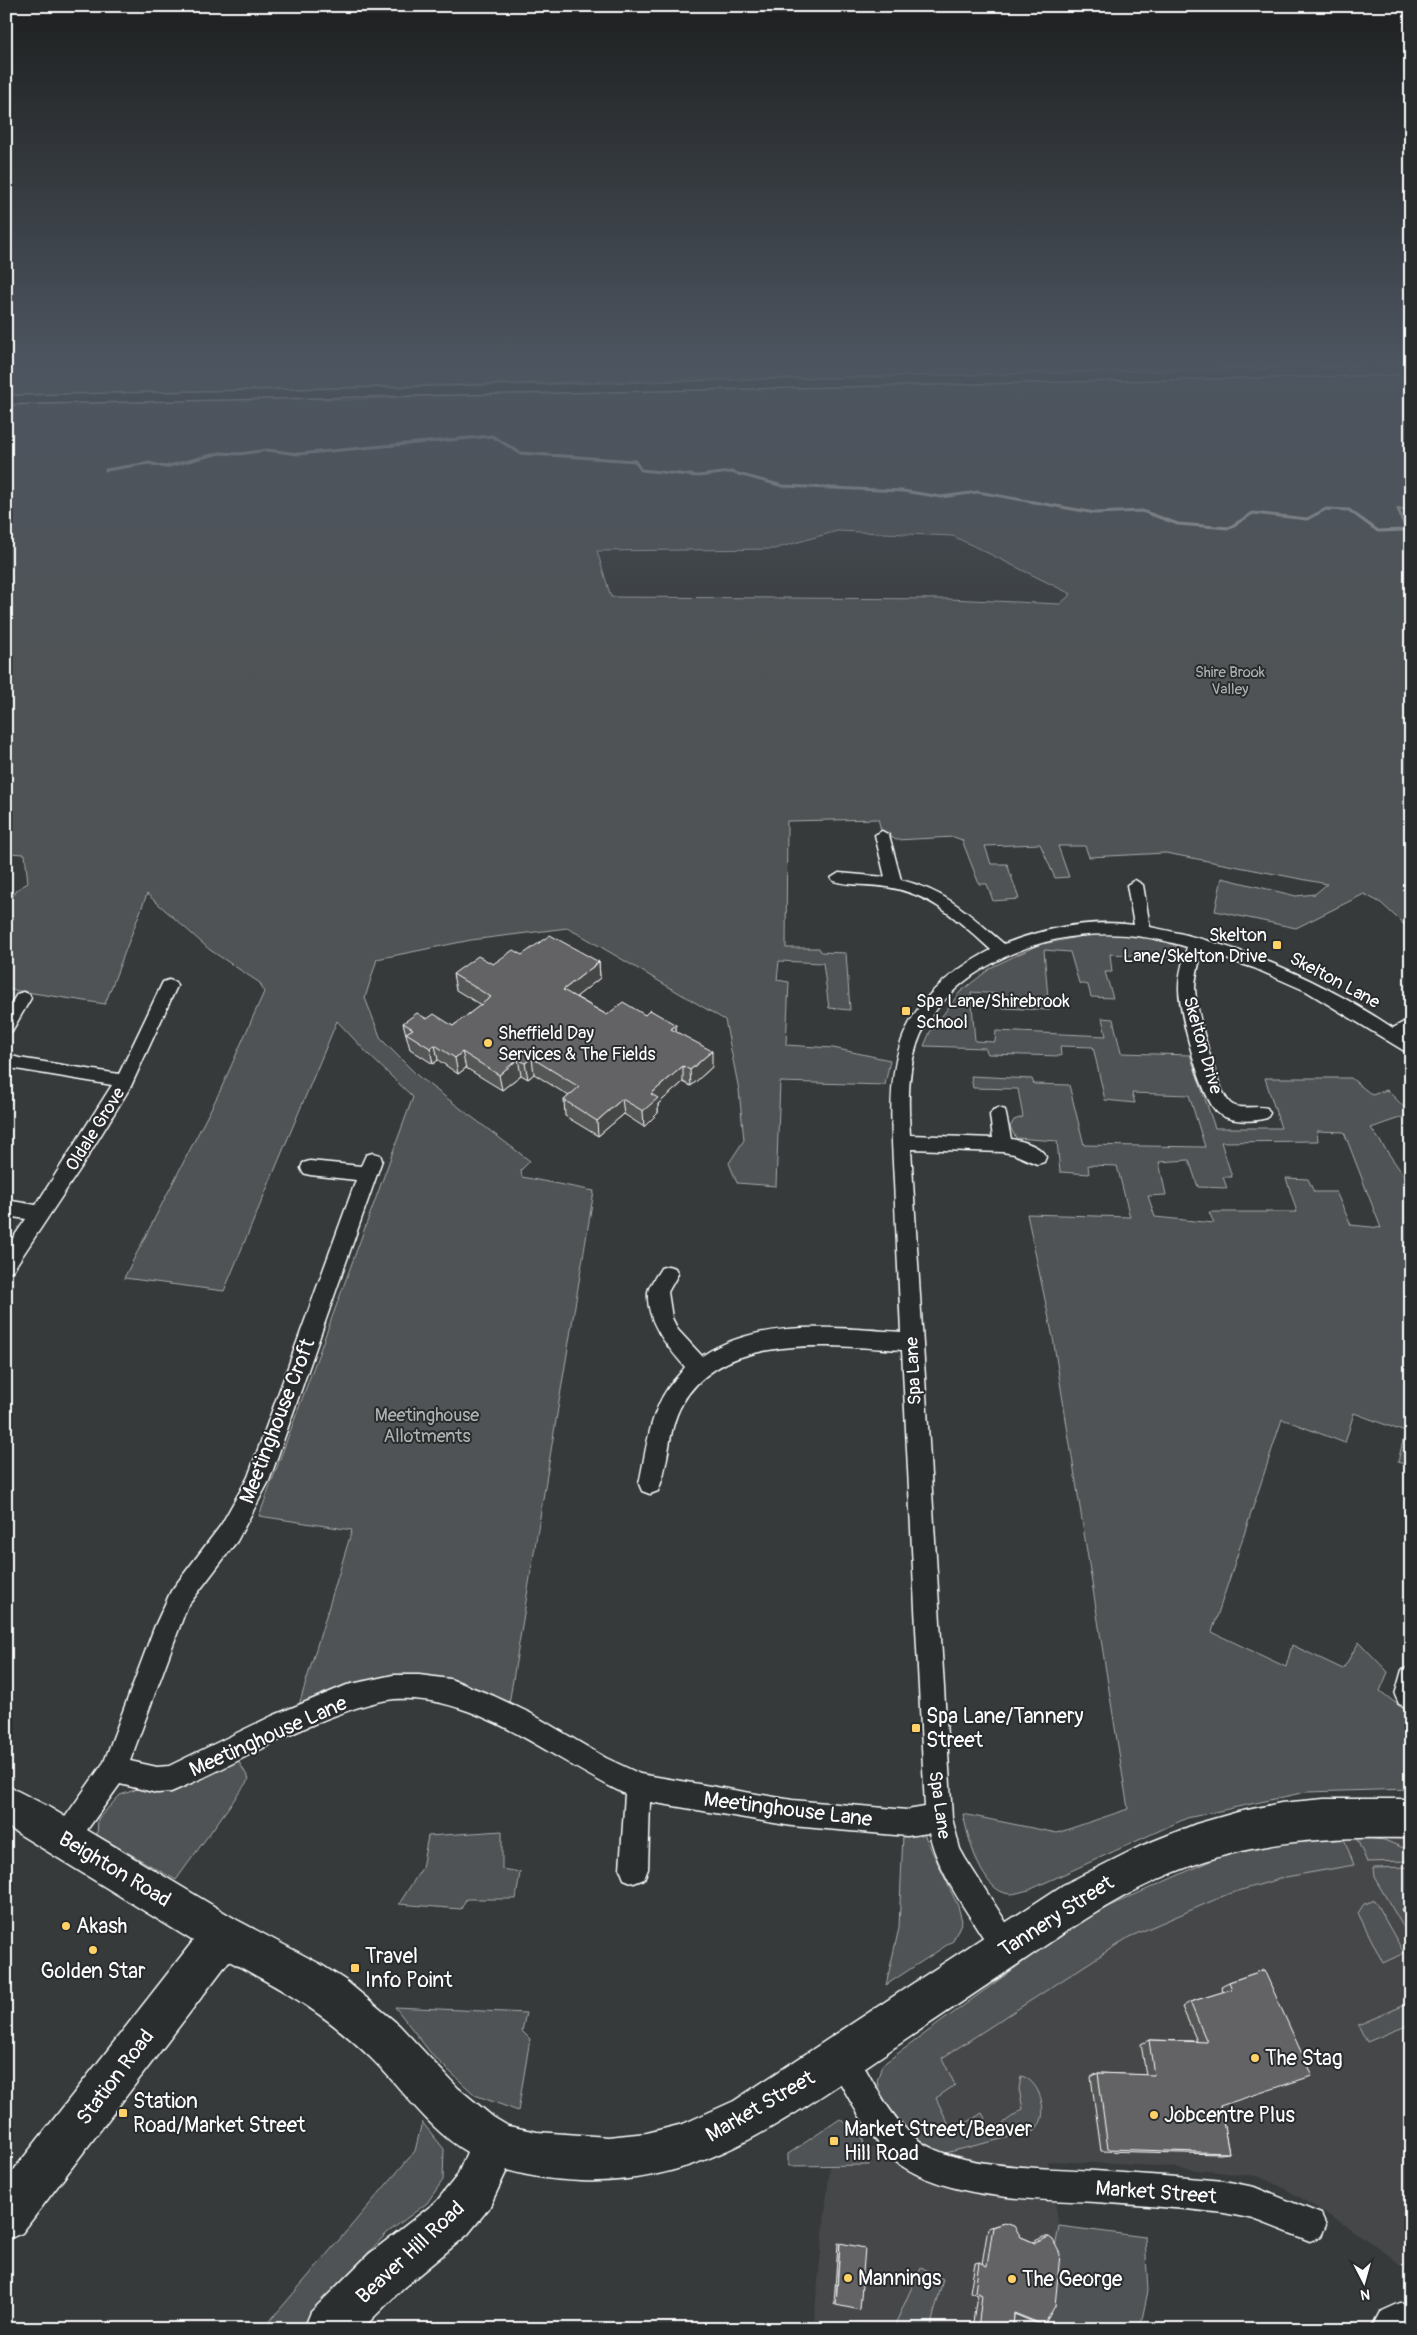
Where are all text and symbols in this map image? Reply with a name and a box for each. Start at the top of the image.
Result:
park label: Shire Brook Valley [1195,663,1266,699]
place label: Skelton Lane/Skelton Drive [1123,924,1267,968]
marker: Skelton Lane/Skelton Drive [1271,939,1283,951]
street label: Skelton Lane [1286,947,1384,1014]
place label: Spa Lane/Shirebrook School [916,990,1070,1034]
street label: Skelton Drive [1178,994,1227,1097]
marker: Spa Lane/Shirebrook School [900,1005,912,1017]
place label: Sheffield Day Services & The Fields [498,1022,656,1066]
marker: Sheffield Day Services & The Fields [482,1037,494,1049]
street label: Oldale Grove [61,1083,130,1175]
street label: Meetinghouse Croft [234,1334,322,1508]
street label: Spa Lane [900,1336,927,1406]
park label: Meetinghouse Allotments [375,1404,479,1448]
street label: Meetinghouse Lane [185,1689,352,1783]
place label: Spa Lane/Tannery Street [926,1703,1083,1754]
marker: Spa Lane/Tannery Street [910,1722,922,1734]
street label: Spa Lane [923,1770,956,1841]
street label: Meetinghouse Lane [702,1786,874,1833]
street label: Beighton Road [54,1825,176,1913]
street label: Tannery Street [994,1869,1119,1964]
place label: Akash [76,1913,127,1940]
marker: Akash [60,1920,72,1932]
place label: Travel Info Point [365,1943,453,1994]
marker: Golden Star [87,1944,99,1956]
place label: Golden Star [40,1958,146,1985]
marker: Travel Info Point [349,1962,361,1974]
street label: Station Road [71,2024,160,2131]
place label: The Stag [1265,2045,1342,2072]
marker: The Stag [1249,2052,1261,2064]
street label: Market Street [701,2064,820,2148]
place label: Station Road/Market Street [133,2088,306,2139]
place label: Jobcentre Plus [1164,2102,1296,2129]
marker: Station Road/Market Street [117,2107,129,2119]
marker: Jobcentre Plus [1148,2109,1160,2121]
place label: Market Street/Beaver Hill Road [844,2116,1033,2167]
marker: Market Street/Beaver Hill Road [828,2135,840,2147]
street label: Market Street [1094,2175,1218,2210]
street label: Beaver Hill Road [350,2195,470,2310]
north arrow [1340,2258,1390,2308]
place label: Mannings [858,2265,942,2292]
place label: The George [1022,2266,1123,2293]
marker: Mannings [842,2272,854,2284]
marker: The George [1006,2273,1018,2285]
text: N [1360,2285,1371,2303]

